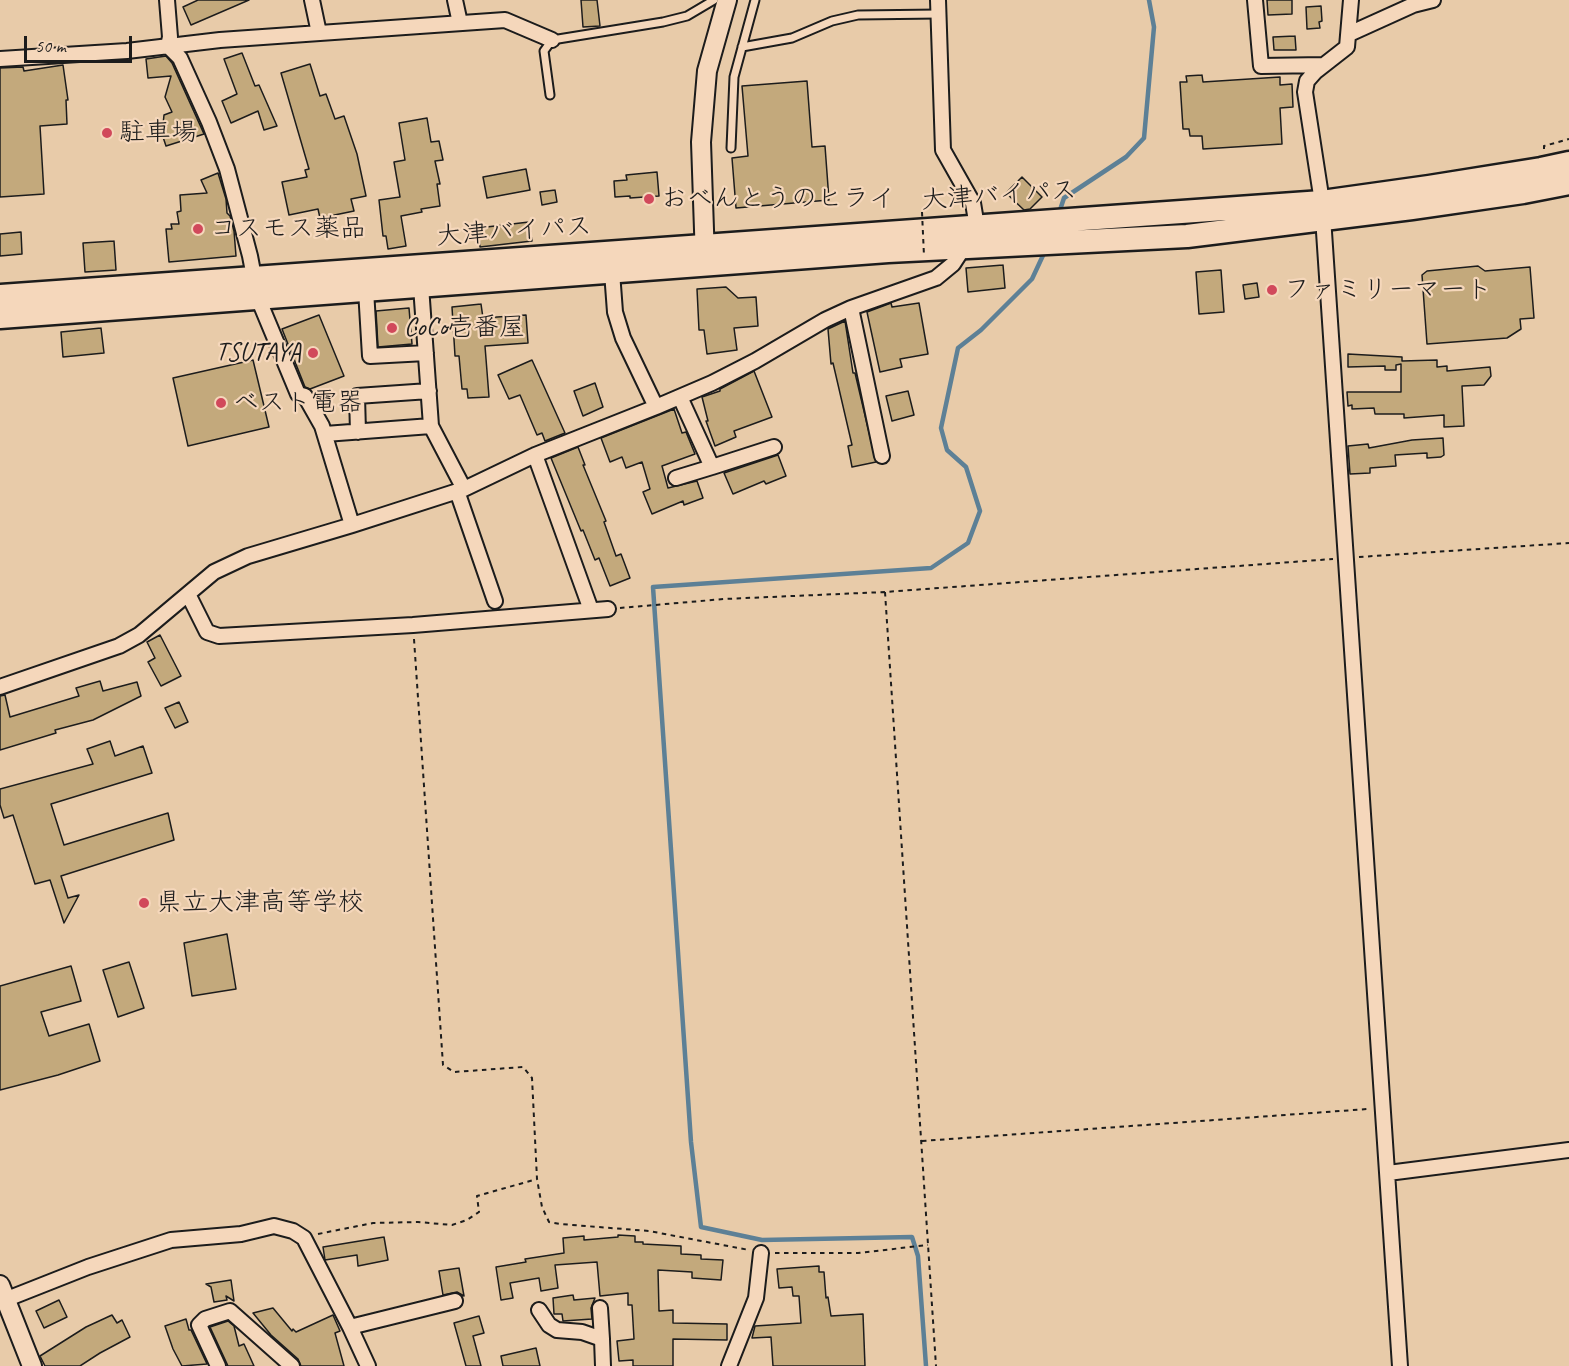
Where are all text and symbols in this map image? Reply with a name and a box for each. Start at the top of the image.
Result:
scale bar [27,24,135,62]
text: 50 m [35,35,66,57]
place label: 駐車場 [119,117,197,149]
marker: 駐車場 [100,126,114,140]
street label: 大津バイパス [920,175,1078,217]
place label: おべんとうのヒライ [661,183,895,215]
marker: おべんとうのヒライ [642,192,656,206]
street label: 大津バイパス [435,211,593,253]
place label: コスモス薬品 [210,213,366,245]
marker: コスモス薬品 [191,222,205,236]
place label: ファミリーマート [1284,274,1492,306]
marker: ファミリーマート [1265,283,1279,297]
place label: CoCo壱番屋 [404,312,525,344]
marker: CoCo壱番屋 [385,321,399,335]
place label: TSUTAYA [215,337,301,369]
marker: TSUTAYA [306,346,320,360]
place label: ベスト電器 [233,387,363,419]
marker: ベスト電器 [214,396,228,410]
place label: 県立大津高等学校 [156,887,364,919]
marker: 県立大津高等学校 [137,896,151,910]

